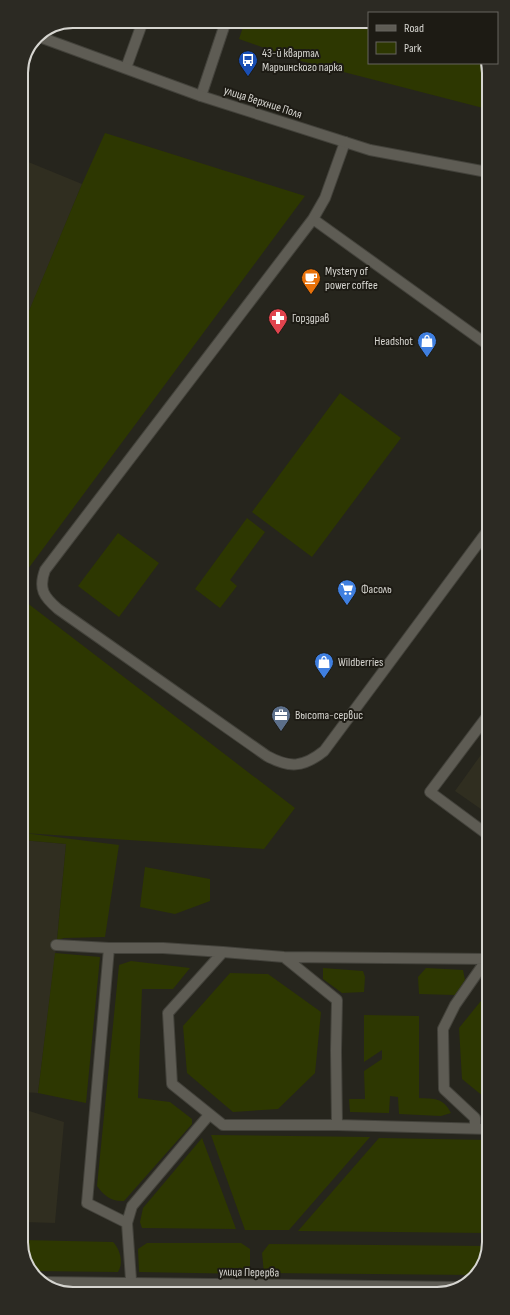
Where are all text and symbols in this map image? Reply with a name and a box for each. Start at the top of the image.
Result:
legend [368,12,498,64]
text: Road [404,21,424,36]
text: Park [404,41,422,56]
place label: 43-й квартал Марьинского парка [262,46,343,75]
bus stop icon: 43-й квартал Марьинского парка [237,49,259,77]
street label: улица Верхние Поля [222,83,304,122]
place label: Mystery of power coffee [325,264,378,293]
cafe icon: Mystery of power coffee [300,267,322,295]
pharmacy icon: Горздрав [267,307,289,335]
place label: Горздрав [292,311,329,326]
shop icon: Headshot [416,330,438,358]
place label: Headshot [374,334,413,349]
supermarket icon: Фасоль [336,578,358,606]
place label: Фасоль [361,582,392,597]
shop icon: Wildberries [313,651,335,679]
place label: Wildberries [338,655,383,670]
office icon: Высота-сервис [270,704,292,732]
place label: Высота-сервис [295,708,363,723]
street label: улица Перерва [219,1264,280,1281]

